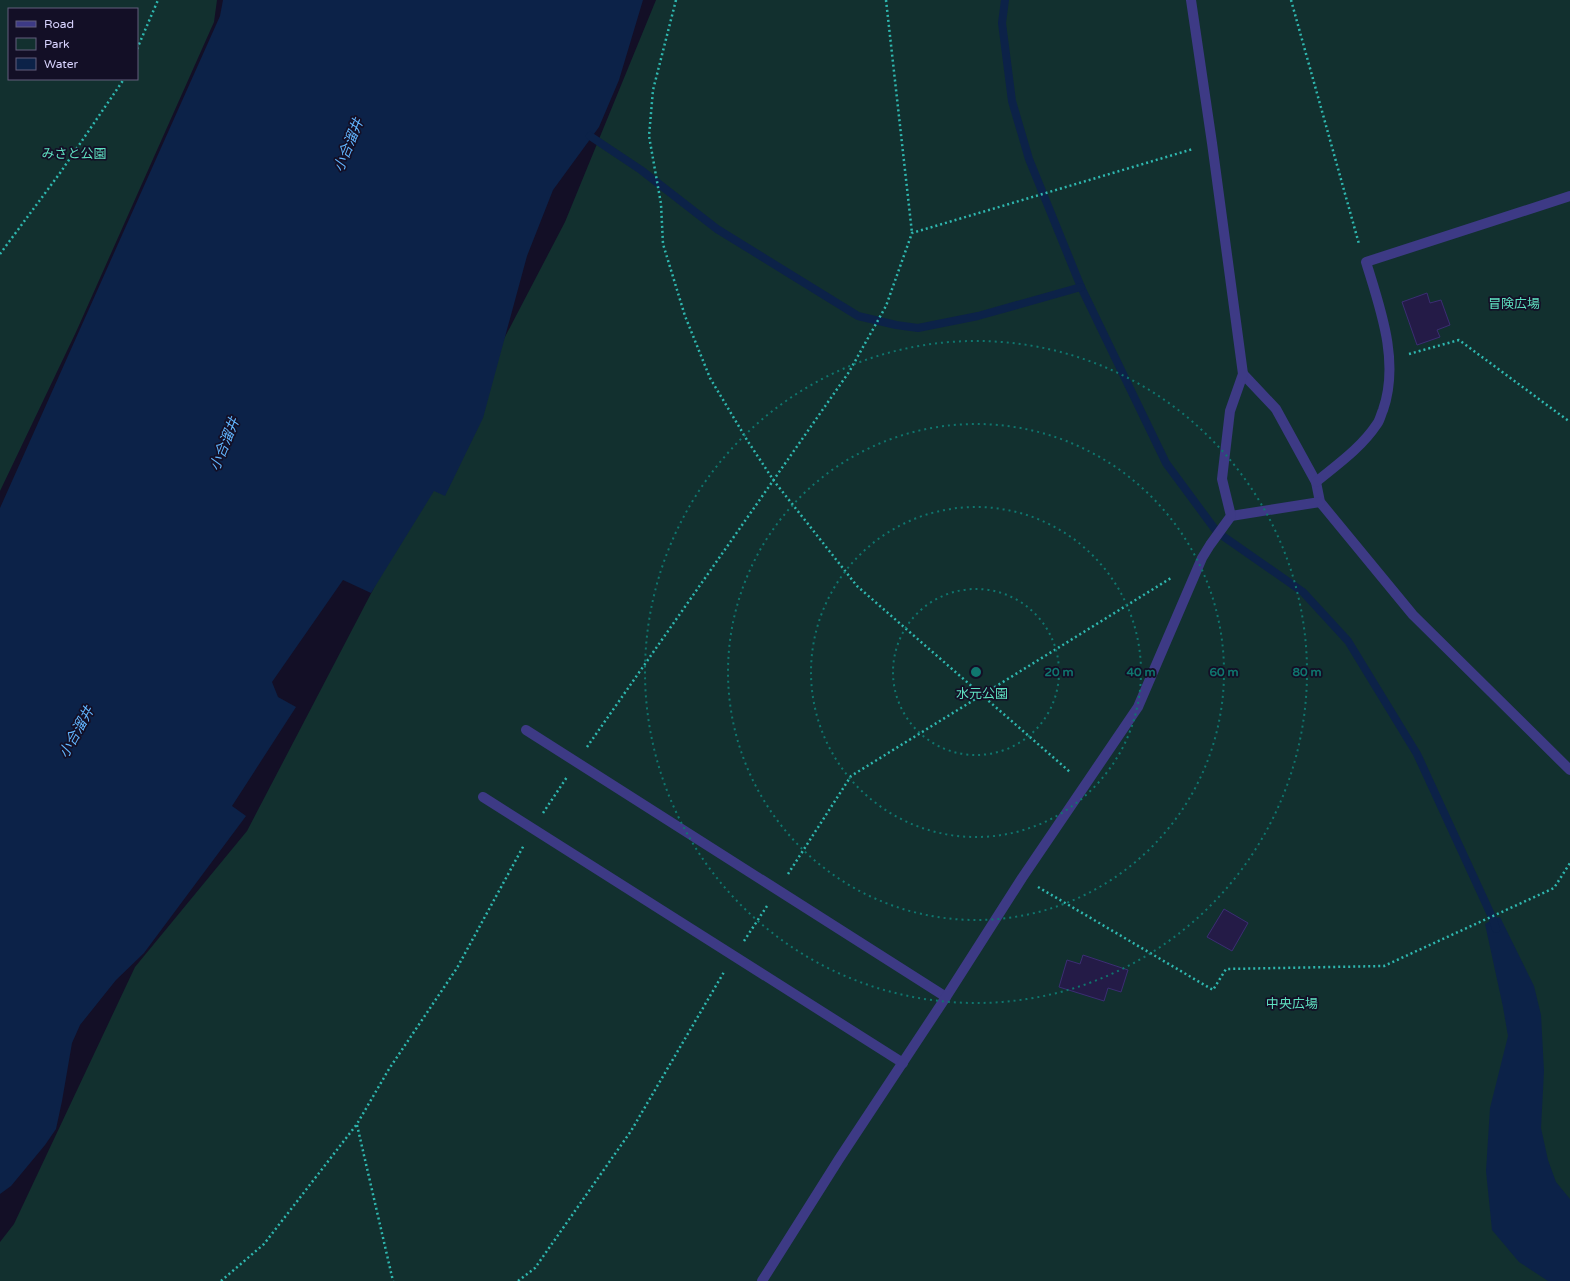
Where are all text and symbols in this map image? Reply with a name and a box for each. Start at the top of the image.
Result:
legend [8,8,138,80]
text: Road [44,17,74,31]
text: Park [44,37,70,51]
text: Water [44,57,79,71]
water label: 小合溜井 [330,114,368,174]
park label: みさと公園 [41,146,107,162]
park label: 冒険広場 [1488,296,1540,312]
water label: 小合溜井 [206,413,244,473]
centre of rings [969,665,983,679]
text: 20 m [1044,665,1074,679]
text: 40 m [1126,665,1156,679]
text: 60 m [1209,665,1239,679]
text: 80 m [1292,665,1322,679]
park label: 水元公園 [956,686,1008,702]
water label: 小合溜井 [55,702,98,761]
park label: 中央広場 [1266,996,1318,1012]

